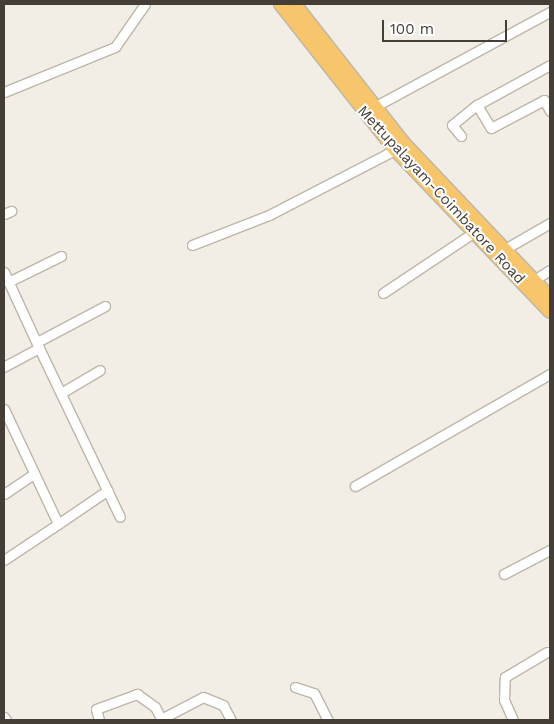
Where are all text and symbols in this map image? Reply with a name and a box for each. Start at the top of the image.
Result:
scale bar [384,10,509,42]
text: 100 m [390,20,434,38]
street label: Mettupalayam-Coimbatore Road [354,102,528,288]

